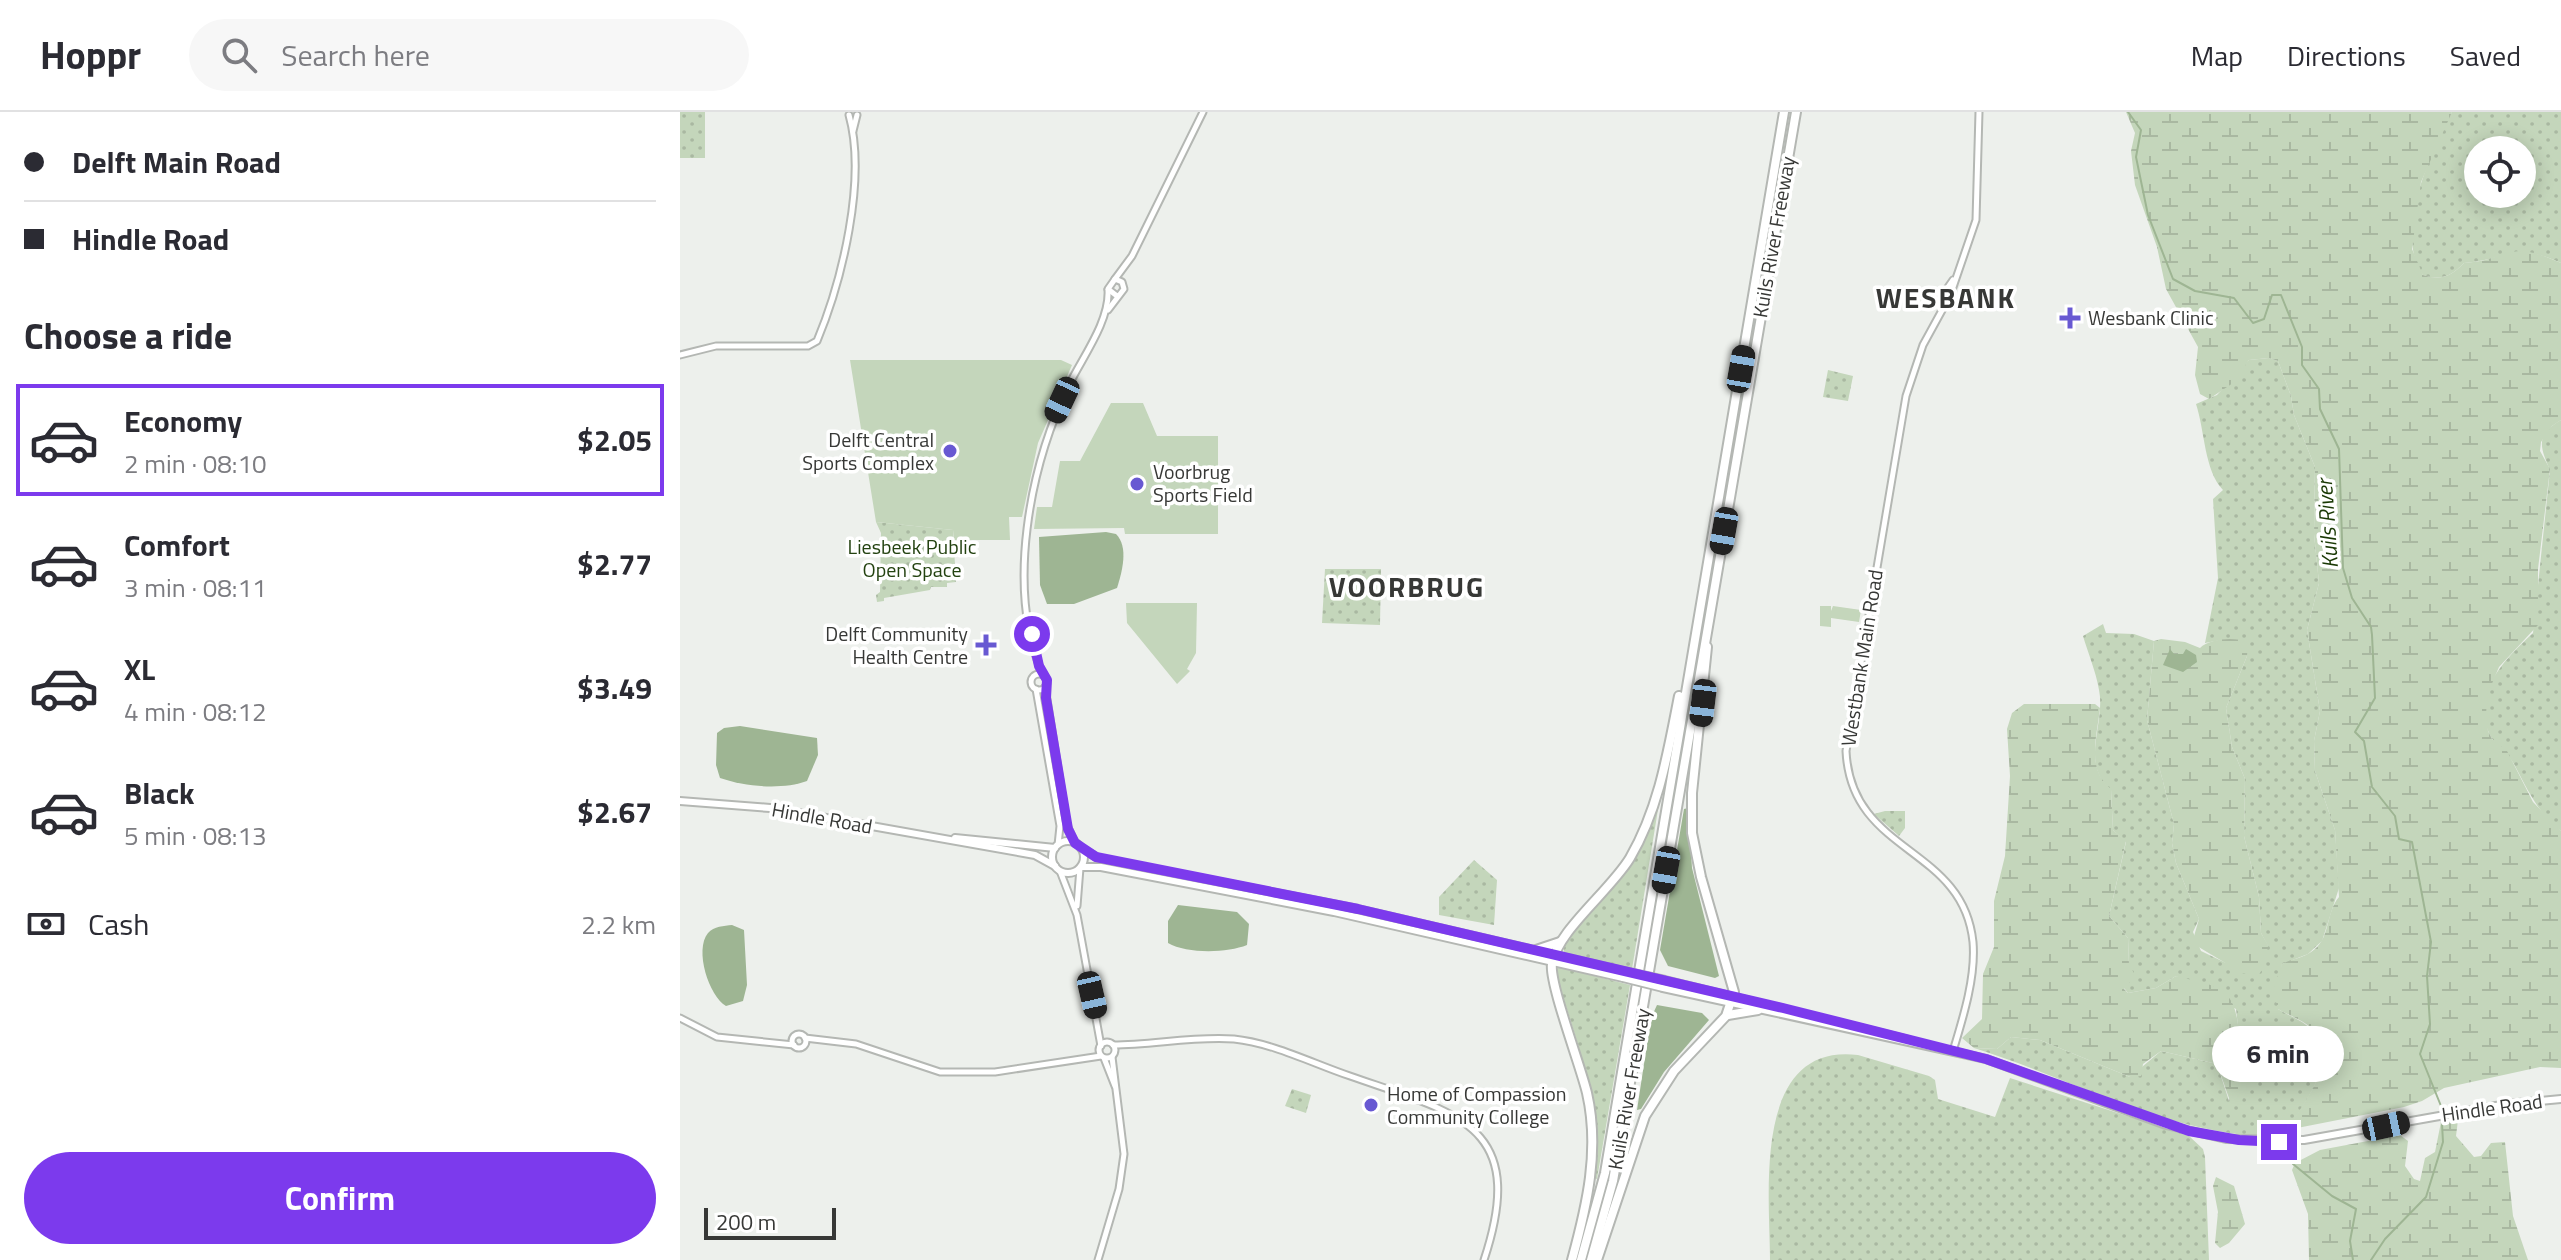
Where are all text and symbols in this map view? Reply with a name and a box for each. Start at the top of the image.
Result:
search box [189,19,749,91]
text: Hoppr [40,26,141,84]
text: Search here [281,32,430,78]
icon: search [217,33,261,77]
text: Map [2191,34,2243,77]
text: Directions [2287,34,2406,77]
text: Saved [2450,34,2521,77]
map controls [2464,136,2536,208]
button: locate [2464,136,2536,208]
text: Delft Main Road [72,139,281,185]
street label: Kuils River Freeway [1744,153,1803,320]
text: Hindle Road [72,216,229,262]
district label: WESBANK [1876,276,2016,319]
place label: Wesbank Clinic [2088,302,2214,333]
marker: Wesbank Clinic [2059,307,2081,329]
text: Choose a ride [24,308,232,363]
car [1725,343,1757,395]
car [1041,373,1083,427]
text: Economy [124,398,242,444]
icon: car [28,404,100,476]
text: $2.05 [577,417,652,463]
place label: Delft Central Sports Complex [802,424,934,478]
marker: Delft Central Sports Complex [941,442,959,460]
text: 2 min · 08:10 [124,444,267,483]
place label: Voorbrug Sports Field [1153,456,1253,510]
marker: Voorbrug Sports Field [1128,475,1146,493]
water label: Kuils River [2307,475,2347,570]
car [1708,505,1740,557]
text: Comfort [124,522,230,568]
icon: car [28,528,100,600]
park label: Liesbeek Public Open Space [848,531,976,585]
text: $2.77 [577,541,652,587]
district label: VOORBRUG [1329,565,1485,608]
street label: Westbank Main Road [1832,567,1891,749]
text: 3 min · 08:11 [124,568,267,607]
route start [1014,616,1050,652]
place label: Delft Community Health Centre [825,618,968,672]
marker: Delft Community Health Centre [975,634,997,656]
text: XL [124,646,155,692]
icon: car [28,652,100,724]
text: $3.49 [577,665,652,711]
car [1688,678,1718,728]
text: 4 min · 08:12 [124,692,267,731]
text: Black [124,770,195,816]
icon: car [28,776,100,848]
text: $2.67 [577,789,652,835]
street label: Hindle Road [769,793,875,842]
text: 5 min · 08:13 [124,816,267,855]
car [1650,844,1682,896]
text: Cash [88,901,149,947]
icon: cash [24,902,68,946]
text: 2.2 km [581,905,656,944]
car [1075,969,1109,1021]
street label: Kuils River Freeway [1599,1005,1658,1172]
callout: 6 min [2213,1026,2345,1082]
text: 6 min [2246,1034,2310,1073]
place label: Home of Compassion Community College [1387,1078,1567,1132]
street label: Hindle Road [2439,1085,2544,1130]
marker: Home of Compassion Community College [1362,1096,1380,1114]
car [2360,1109,2412,1143]
route end [2261,1124,2297,1160]
button: Confirm [24,1152,656,1244]
scale bar [704,1204,836,1240]
text: 200 m [716,1205,776,1239]

